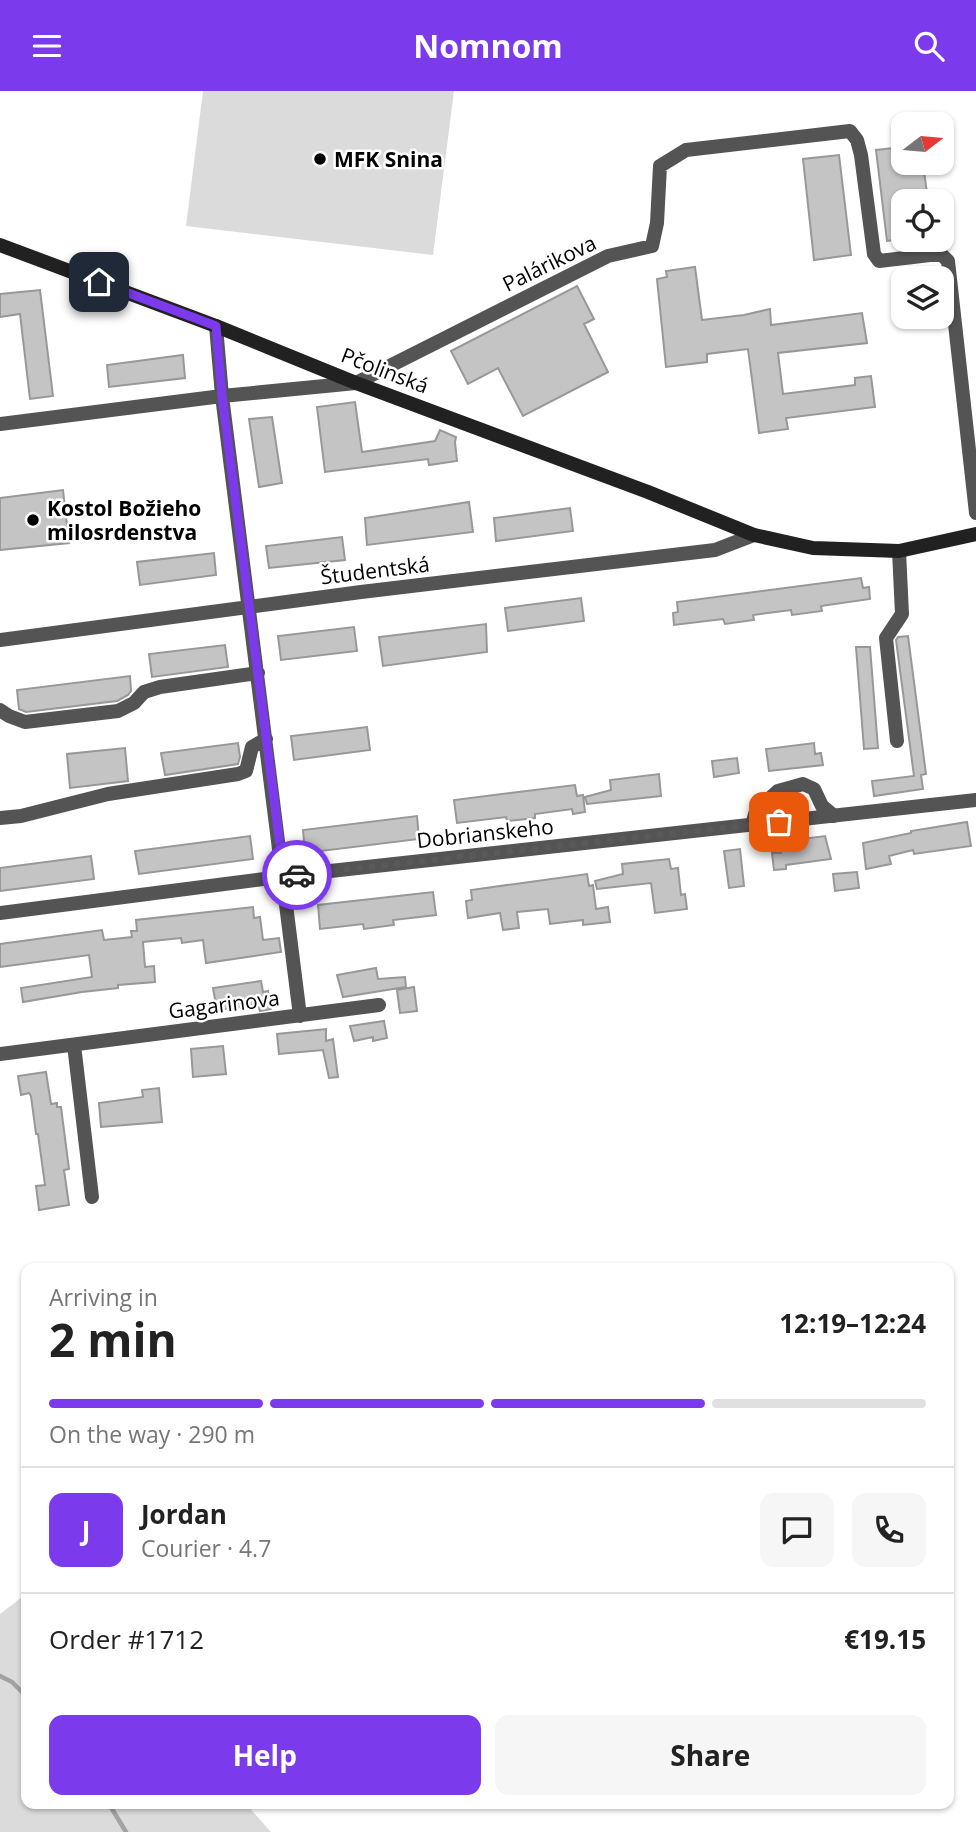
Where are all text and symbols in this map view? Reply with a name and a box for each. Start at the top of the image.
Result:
text: Nomnom [413,24,563,67]
icon: menu [28,27,66,65]
icon: search [910,27,948,65]
north arrow [891,112,954,175]
map controls [891,112,954,329]
place label: MFK Snina [334,145,443,173]
marker: MFK Snina [312,151,328,167]
button: locate [891,189,954,252]
street label: Palárikova [497,228,601,298]
pin [69,252,129,312]
icon: home [80,263,118,301]
button: layers [891,266,954,329]
street label: Pčolinská [337,341,433,399]
place label: Kostol Božieho milosrdenstva [47,494,201,546]
marker: Kostol Božieho milosrdenstva [25,512,41,528]
street label: Študentská [319,549,431,591]
pin [749,792,809,852]
icon: bag [760,803,798,841]
street label: Dobrianskeho [415,812,555,854]
courier [262,840,332,910]
icon: car [278,856,316,894]
street label: Gagarinova [167,983,281,1025]
text: Arriving in [49,1281,158,1313]
text: 12:19–12:24 [779,1305,926,1341]
text: 2 min [49,1308,177,1370]
text: On the way · 290 m [49,1418,255,1450]
button: chat [760,1493,834,1567]
button: phone [852,1493,926,1567]
text: Jordan [141,1496,227,1532]
text: J [82,1512,90,1548]
text: Courier · 4.7 [141,1532,271,1564]
text: Order #1712 [49,1621,204,1657]
text: €19.15 [844,1621,926,1657]
button: Help [49,1715,481,1795]
button: Share [495,1715,926,1795]

